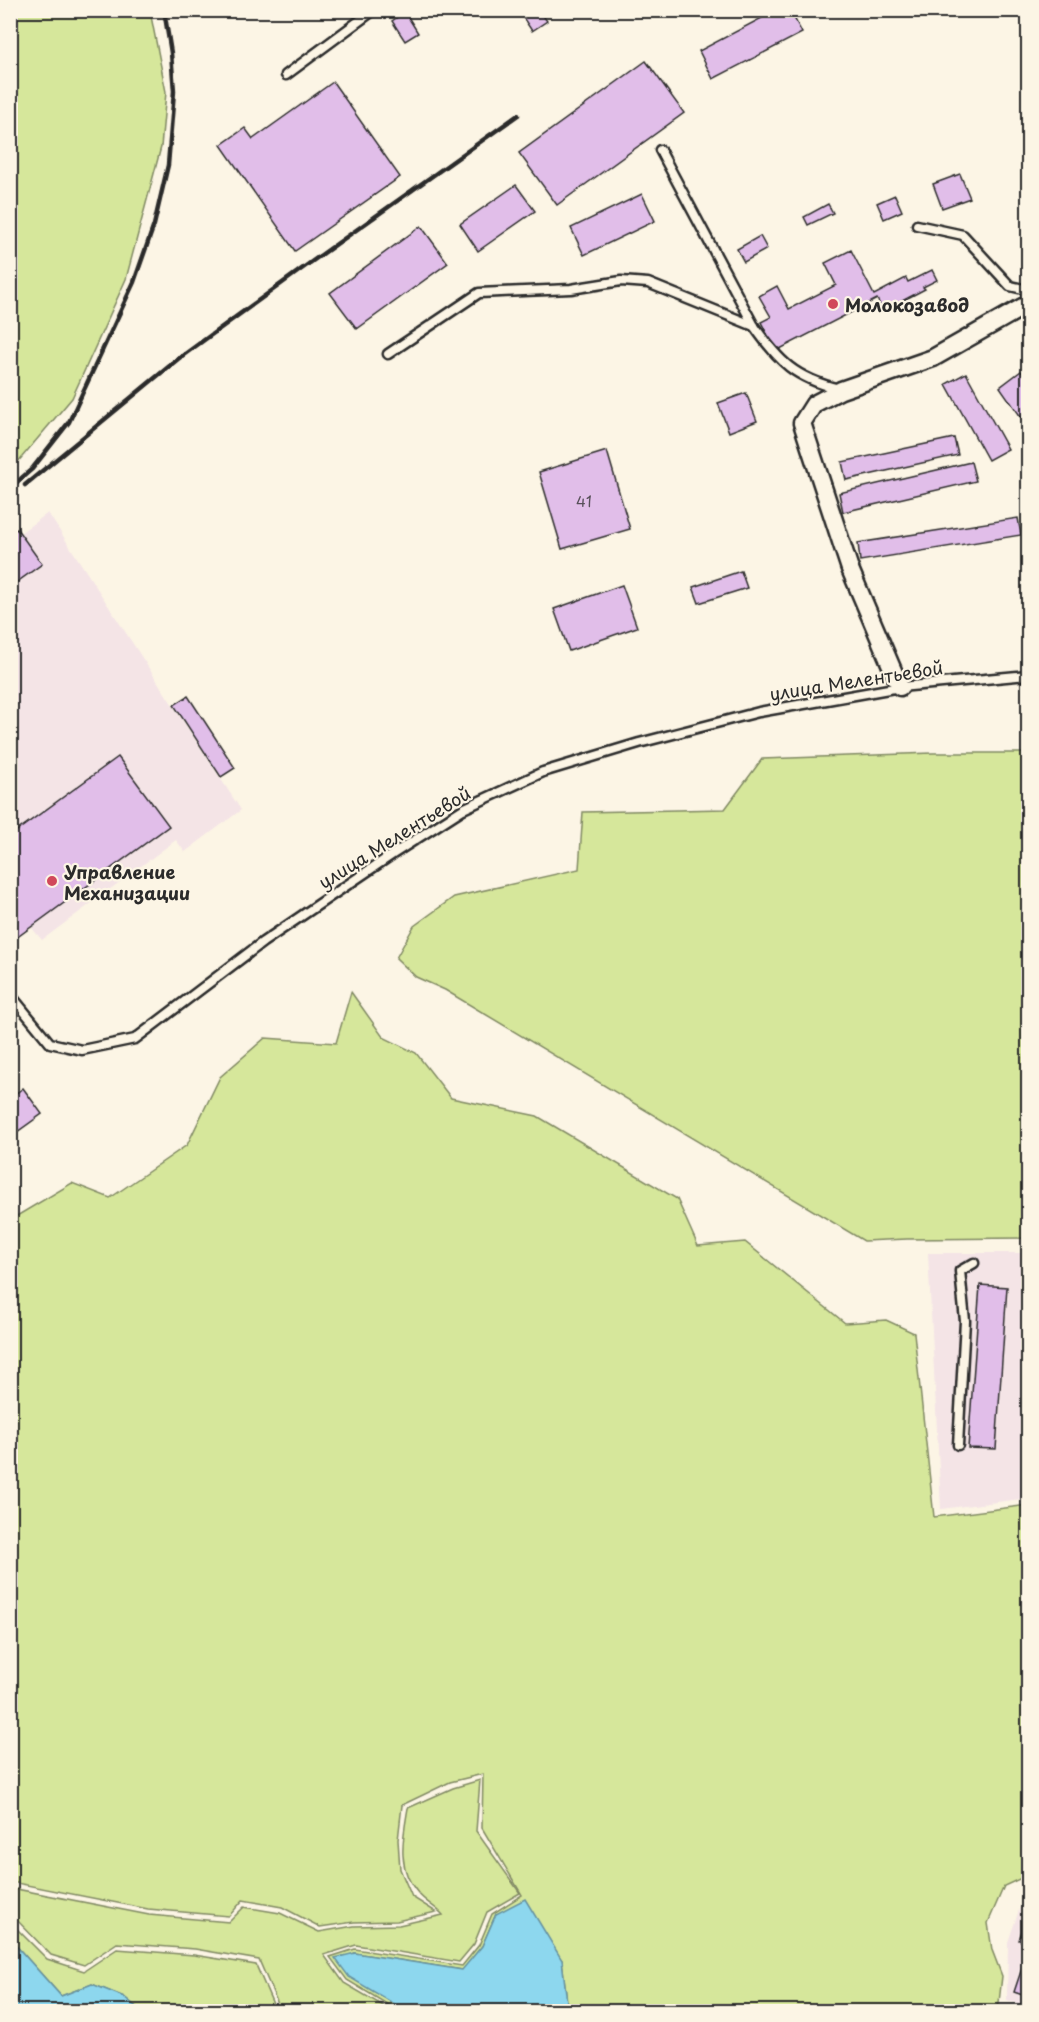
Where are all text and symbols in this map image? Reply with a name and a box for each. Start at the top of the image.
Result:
place label: Молокозавод [845,291,969,318]
marker: Молокозавод [826,297,840,311]
house number: 41 [576,489,592,512]
street label: улица Мелентьевой [767,653,945,707]
street label: улица Мелентьевой [313,779,475,895]
place label: Управление Механизации [64,858,190,906]
marker: Управление Механизации [45,874,59,888]

